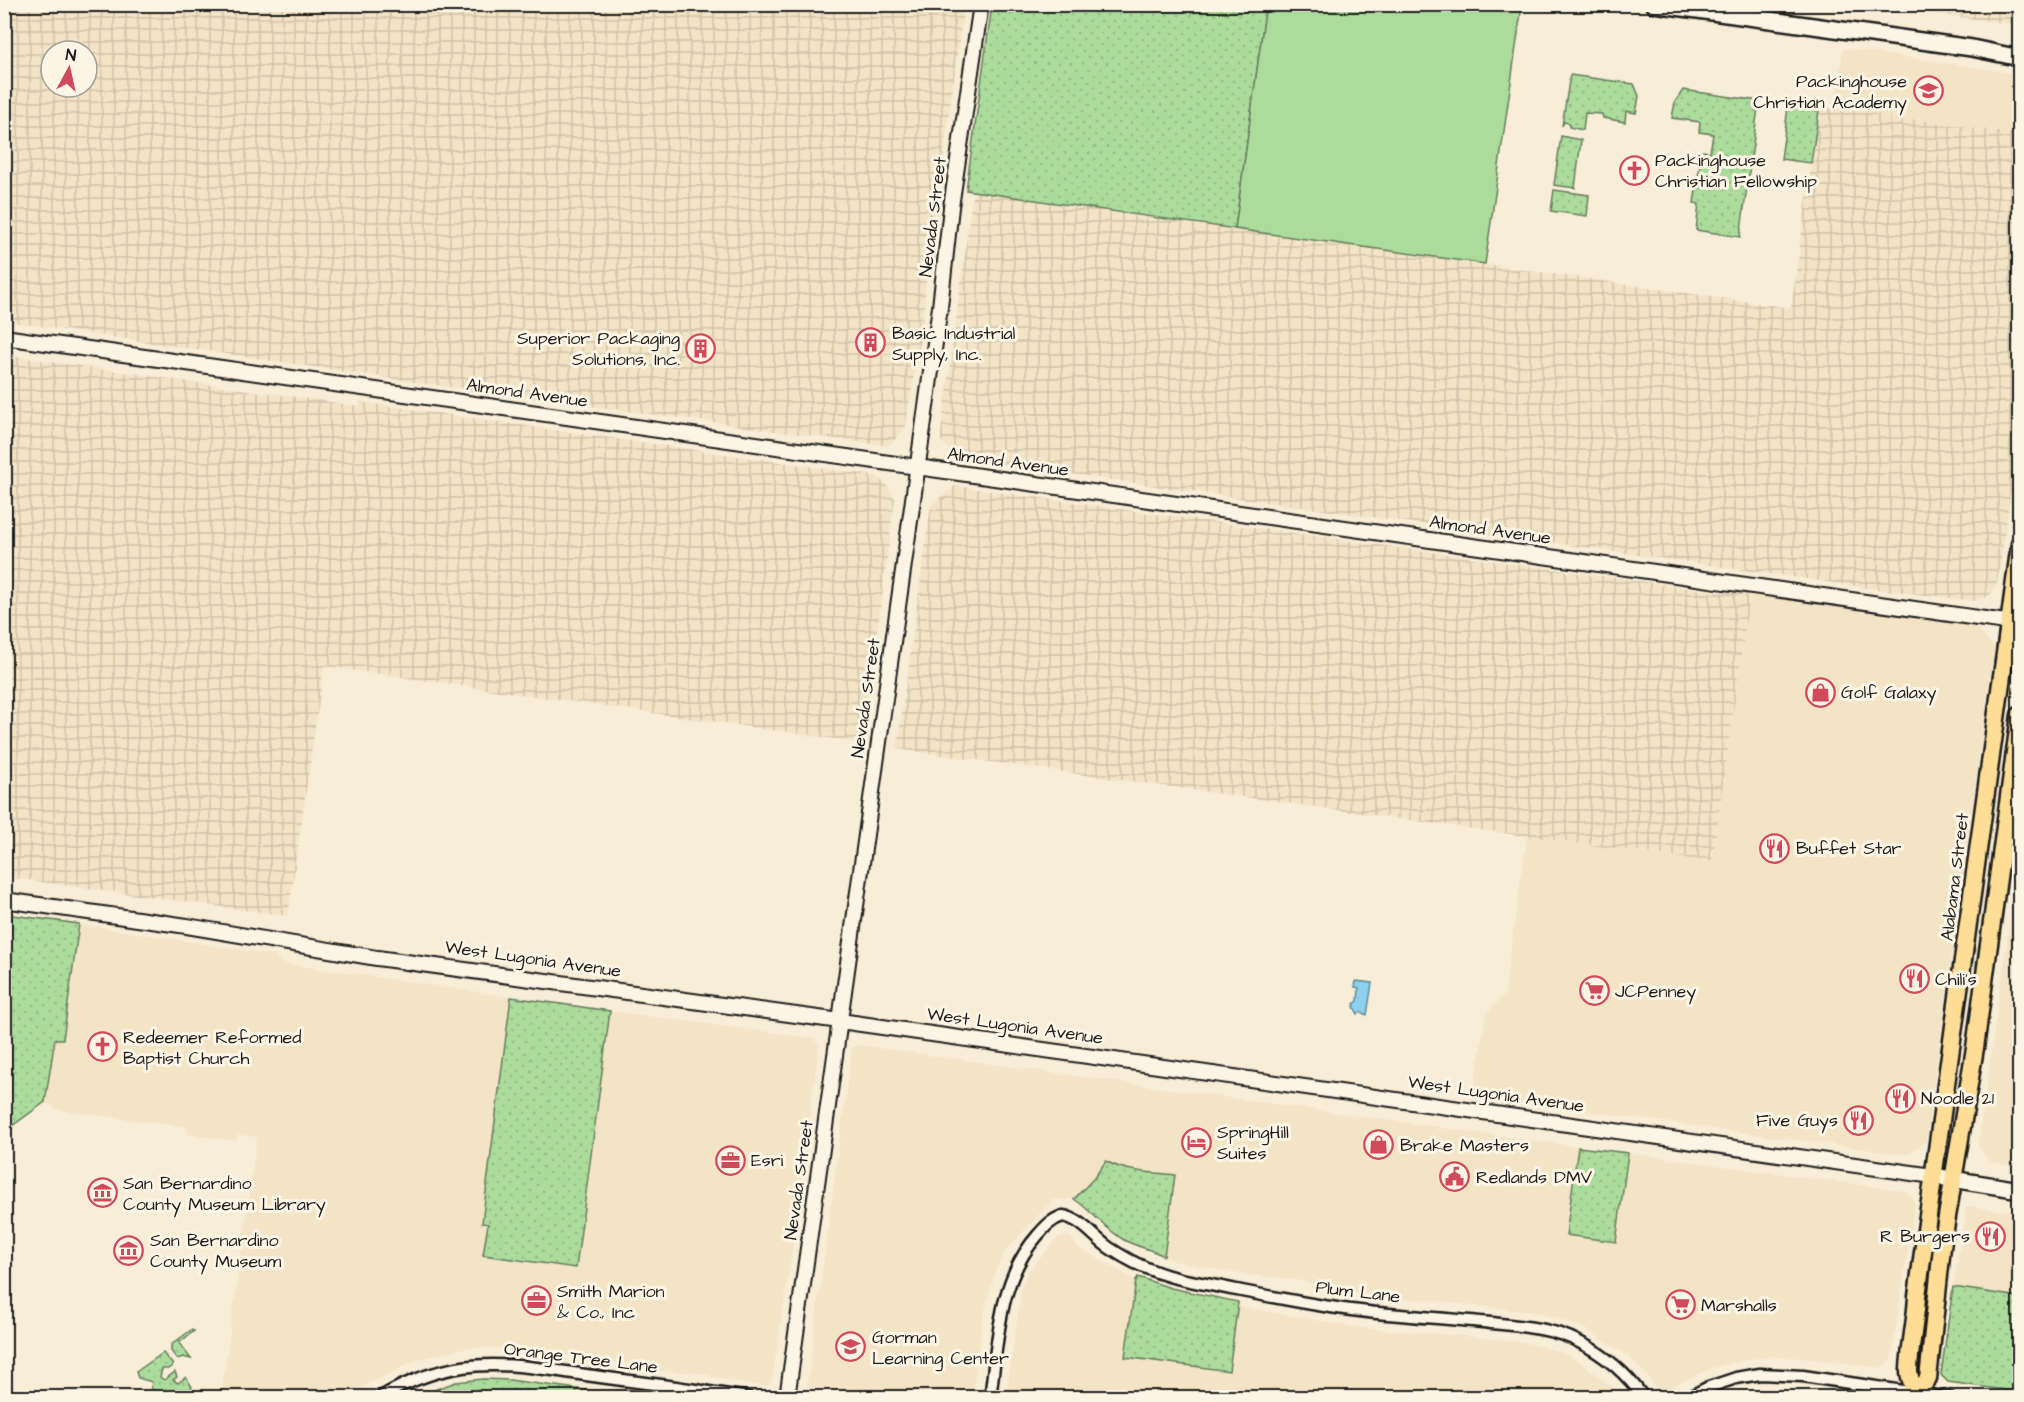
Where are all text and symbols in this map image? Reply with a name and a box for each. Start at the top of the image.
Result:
north arrow [39,39,99,99]
text: N [64,44,77,67]
place label: Packinghouse Christian Academy [1753,69,1907,116]
school or university icon: Packinghouse Christian Academy [1912,75,1944,107]
place label: Packinghouse Christian Fellowship [1655,148,1817,194]
church icon: Packinghouse Christian Fellowship [1618,154,1650,186]
street label: Nevada Street [913,155,953,278]
place label: Basic Industrial Supply, Inc. [892,321,1016,368]
place label: Superior Packaging Solutions, Inc. [517,326,680,372]
building icon: Basic Industrial Supply, Inc. [855,327,887,359]
building icon: Superior Packaging Solutions, Inc. [685,332,717,364]
street label: Almond Avenue [465,372,590,414]
street label: Almond Avenue [946,441,1071,483]
street label: Almond Avenue [1428,509,1553,551]
street label: Nevada Street [845,636,887,759]
shop icon: Golf Galaxy [1804,676,1836,708]
place label: Golf Galaxy [1841,680,1936,706]
street label: Alabama Street [1935,811,1975,942]
restaurant icon: Buffet Star [1759,832,1791,864]
place label: Buffet Star [1796,836,1902,861]
street label: West Lugonia Avenue [443,934,623,985]
restaurant icon: Chili's [1898,963,1930,995]
place label: Chili's [1935,967,1977,992]
supermarket icon: JCPenney [1578,975,1610,1007]
place label: JCPenney [1615,979,1696,1005]
street label: West Lugonia Avenue [925,1001,1105,1052]
place label: Redeemer Reformed Baptist Church [123,1025,301,1071]
church icon: Redeemer Reformed Baptist Church [86,1031,118,1063]
street label: West Lugonia Avenue [1406,1069,1586,1120]
restaurant icon: Noodle 21 [1884,1082,1916,1114]
place label: Noodle 21 [1921,1086,1994,1111]
restaurant icon: Five Guys [1843,1104,1875,1136]
place label: Five Guys [1756,1108,1838,1134]
street label: Nevada Street [778,1118,820,1241]
place label: SpringHill Suites [1217,1120,1289,1166]
hotel icon: SpringHill Suites [1180,1126,1212,1158]
shop icon: Brake Masters [1363,1129,1395,1161]
place label: Brake Masters [1400,1133,1529,1158]
office icon: Esri [714,1144,746,1176]
place label: Esri [751,1148,784,1173]
public building icon: Redlands DMV [1439,1161,1471,1193]
place label: Redlands DMV [1476,1165,1592,1190]
place label: San Bernardino County Museum Library [123,1171,326,1218]
museum icon: San Bernardino County Museum Library [86,1177,118,1209]
restaurant icon: R Burgers [1975,1220,2007,1252]
place label: R Burgers [1880,1224,1970,1250]
place label: San Bernardino County Museum [150,1228,281,1275]
museum icon: San Bernardino County Museum [113,1234,145,1266]
street label: Plum Lane [1314,1274,1402,1310]
place label: Smith Marion & Co., Inc [557,1279,665,1325]
office icon: Smith Marion & Co., Inc [520,1285,552,1317]
supermarket icon: Marshalls [1664,1289,1696,1321]
place label: Marshalls [1701,1293,1777,1318]
place label: Gorman Learning Center [872,1325,1009,1372]
school or university icon: Gorman Learning Center [835,1331,867,1363]
street label: Orange Tree Lane [503,1336,659,1381]

